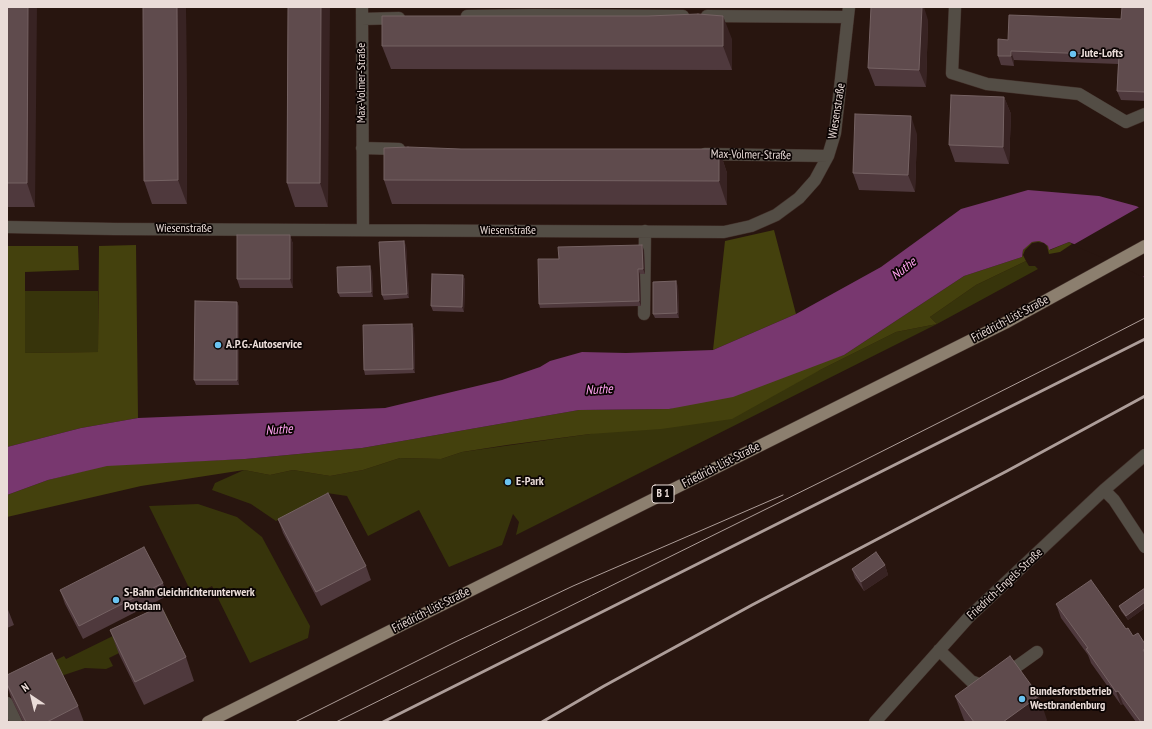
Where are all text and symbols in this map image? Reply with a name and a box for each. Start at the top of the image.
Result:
street label: Max-Volmer-Straße [355,43,369,123]
place label: Jute-Lofts [1081,47,1123,61]
marker: Jute-Lofts [1068,49,1078,59]
street label: Wiesenstraße [825,82,849,140]
street label: Max-Volmer-Straße [711,147,791,163]
street label: Wiesenstraße [156,222,212,236]
street label: Wiesenstraße [480,224,536,238]
water label: Nuthe [888,254,920,284]
street label: Friedrich-List-Straße [969,293,1051,345]
place label: A.P.G.-Autoservice [226,338,302,352]
marker: A.P.G.-Autoservice [213,340,223,350]
water label: Nuthe [585,381,613,399]
water label: Nuthe [265,421,293,439]
street label: Friedrich-List-Straße [680,439,762,491]
place label: E-Park [516,475,544,489]
marker: E-Park [503,477,513,487]
road number: B 1 [652,485,674,503]
street label: Friedrich-Engels-Straße [964,545,1046,623]
street label: Friedrich-List-Straße [390,584,472,636]
place label: S-Bahn Gleichrichterunterwerk Potsdam [124,586,255,614]
marker: S-Bahn Gleichrichterunterwerk Potsdam [111,595,121,605]
north arrow [12,677,52,717]
text: N [19,680,32,695]
place label: Bundesforstbetrieb Westbrandenburg [1030,685,1112,713]
marker: Bundesforstbetrieb Westbrandenburg [1017,694,1027,704]

